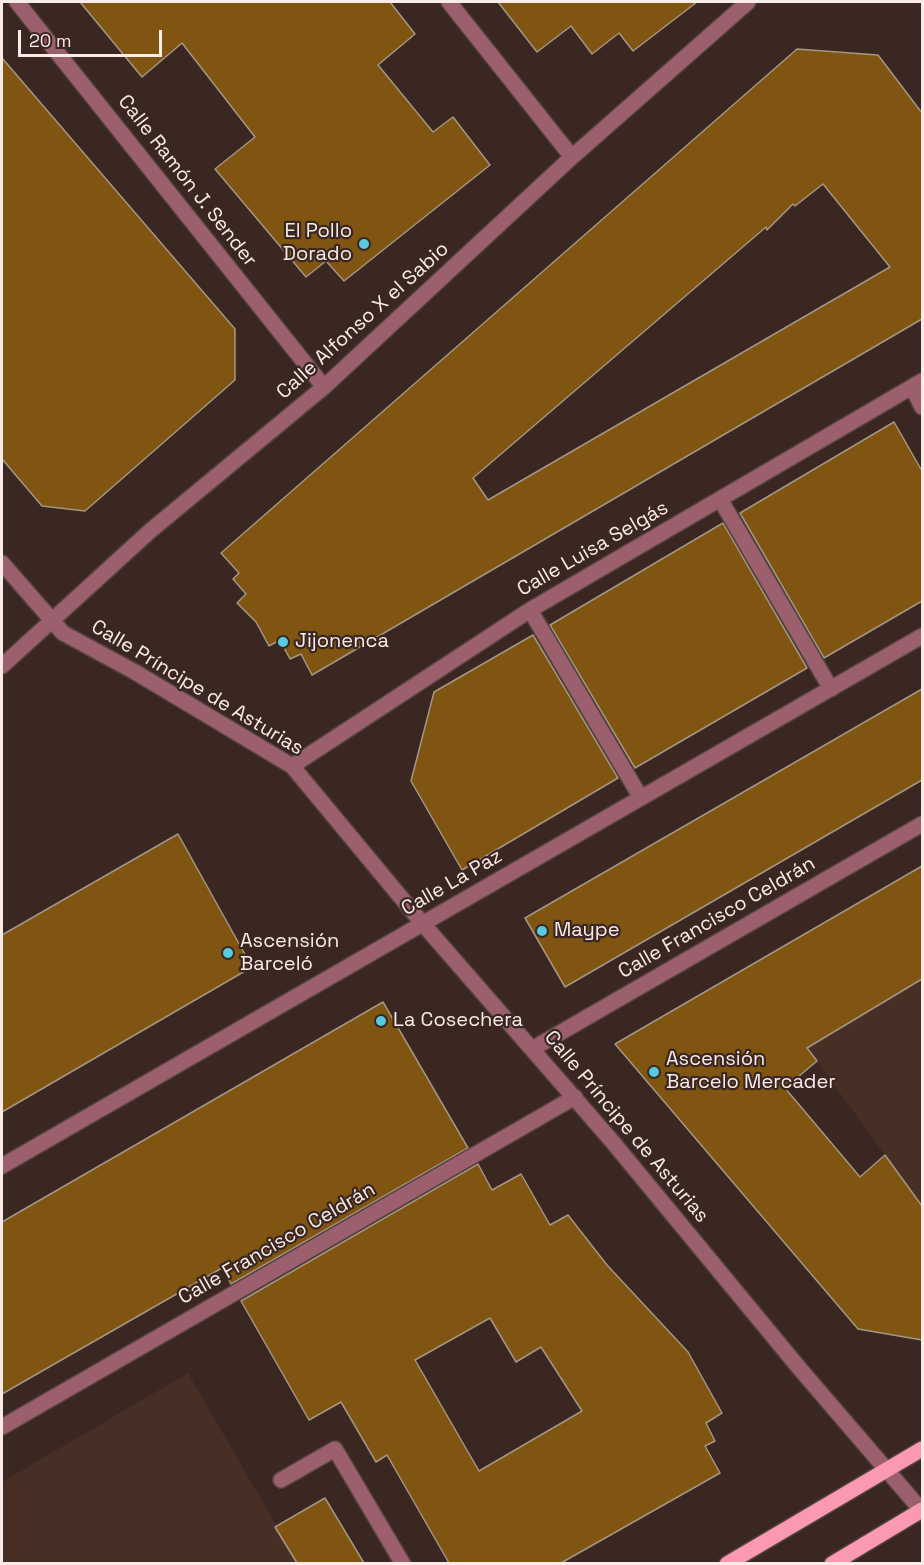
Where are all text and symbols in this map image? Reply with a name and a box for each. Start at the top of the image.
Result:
scale bar [21,18,165,56]
text: 20 m [29,29,72,52]
street label: Calle Ramón J. Sender [112,90,262,272]
place label: El Pollo Dorado [283,220,352,267]
street label: Calle Alfonso X el Sabio [272,237,454,405]
marker: El Pollo Dorado [357,237,371,251]
street label: Calle Luisa Selgás [513,496,673,602]
street label: Calle Príncipe de Asturias [87,615,307,761]
place label: Jijonenca [295,630,389,654]
marker: Jijonenca [276,635,290,649]
street label: Calle La Paz [397,845,507,921]
street label: Calle Francisco Celdrán [614,852,820,984]
place label: Maype [554,919,620,943]
marker: Maype [535,924,549,938]
place label: Ascensión Barceló [240,930,339,977]
marker: Ascensión Barceló [221,946,235,960]
place label: La Cosechera [393,1009,523,1033]
marker: La Cosechera [374,1014,388,1028]
street label: Calle Príncipe de Asturias [539,1026,713,1228]
place label: Ascensión Barcelo Mercader [666,1048,836,1095]
marker: Ascensión Barcelo Mercader [647,1065,661,1079]
street label: Calle Francisco Celdrán [174,1178,380,1310]

